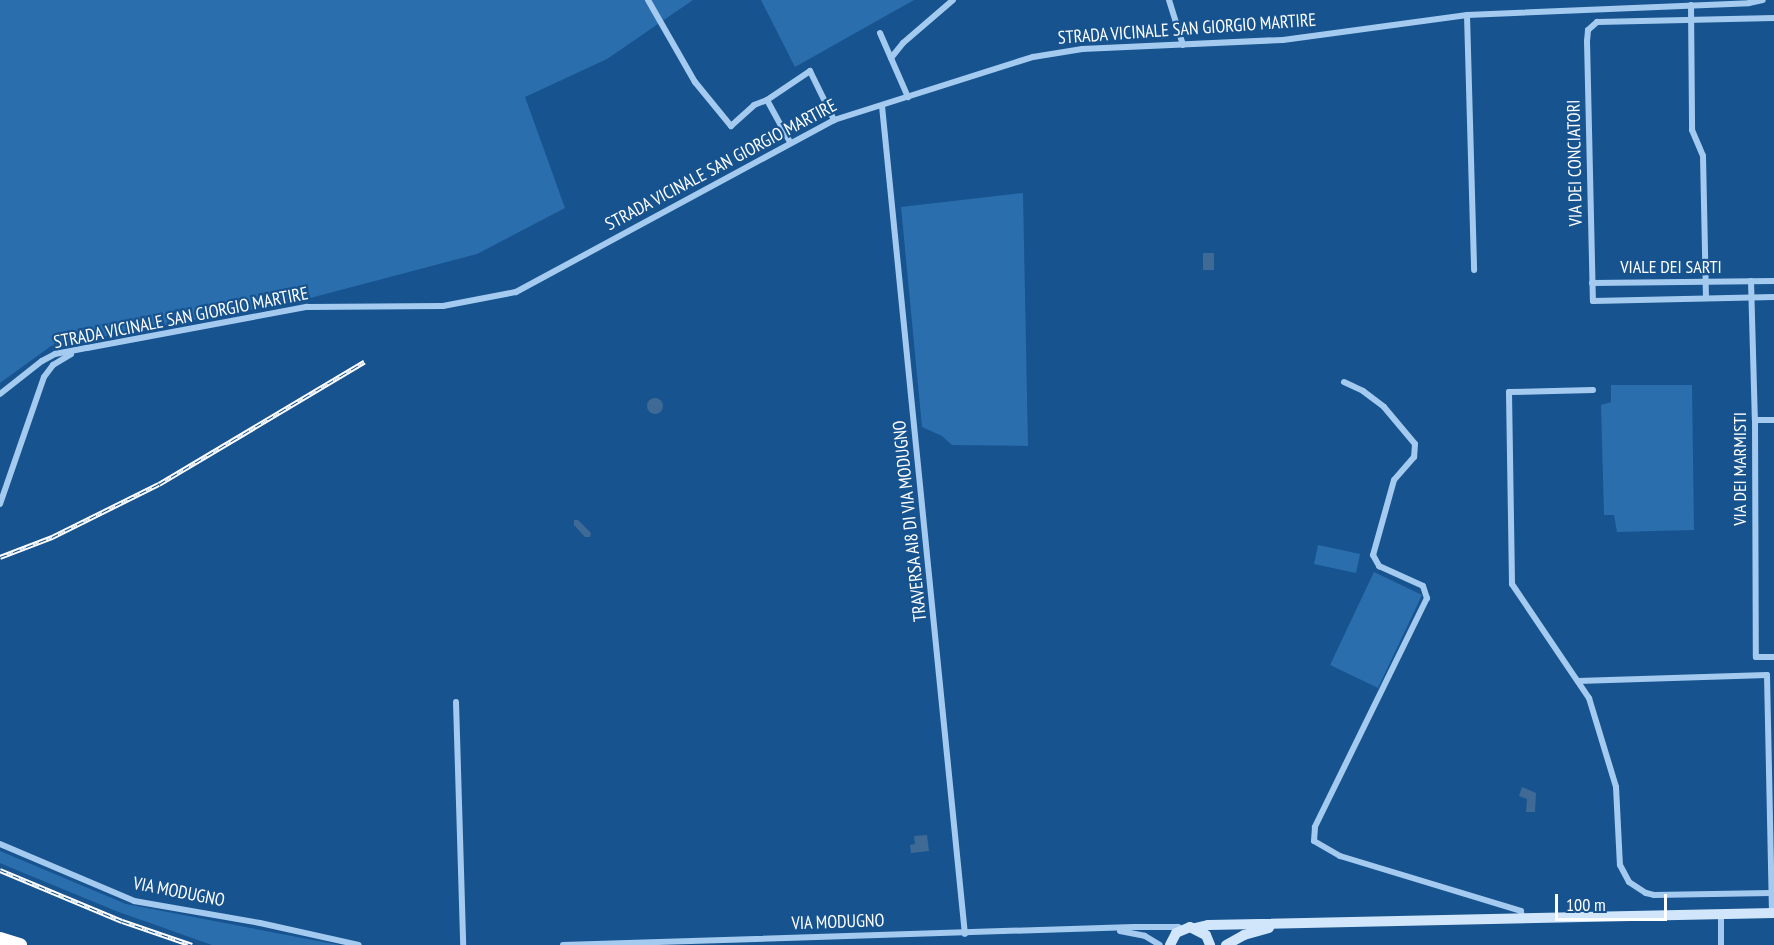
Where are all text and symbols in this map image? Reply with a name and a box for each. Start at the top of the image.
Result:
street label: STRADA VICINALE SAN GIORGIO MARTIRE [1057,9,1317,49]
street label: STRADA VICINALE SAN GIORGIO MARTIRE [601,94,841,236]
street label: VIA DEI CONCIATORI [1563,99,1587,227]
street label: VIALE DEI SARTI [1620,256,1722,278]
street label: STRADA VICINALE SAN GIORGIO MARTIRE [51,283,311,353]
street label: VIA DEI MARMISTI [1729,412,1751,526]
street label: TRAVERSA AI8 DI VIA MODUGNO [889,418,931,624]
street label: VIA MODUGNO [131,872,227,912]
scale bar [1558,882,1670,920]
text: 100 m [1566,893,1606,916]
street label: VIA MODUGNO [791,910,885,934]

